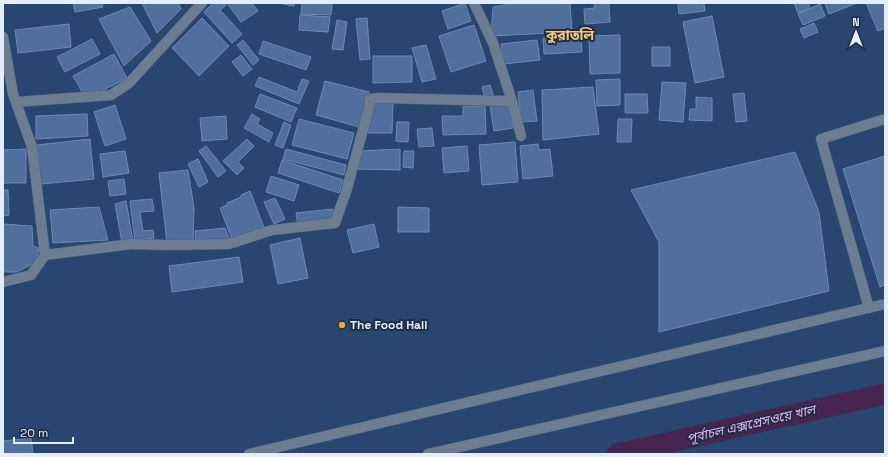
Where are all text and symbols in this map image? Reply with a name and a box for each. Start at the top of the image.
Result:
north arrow [836,12,876,52]
text: N [852,15,860,29]
district label: কুরাতলি [545,26,594,44]
place label: The Food Hall [350,317,427,333]
marker: The Food Hall [337,320,347,330]
water label: পূর্বাচল এক্সপ্রেসওয়ে খাল [685,400,819,447]
scale bar [14,419,73,445]
text: 20 m [20,425,48,441]

